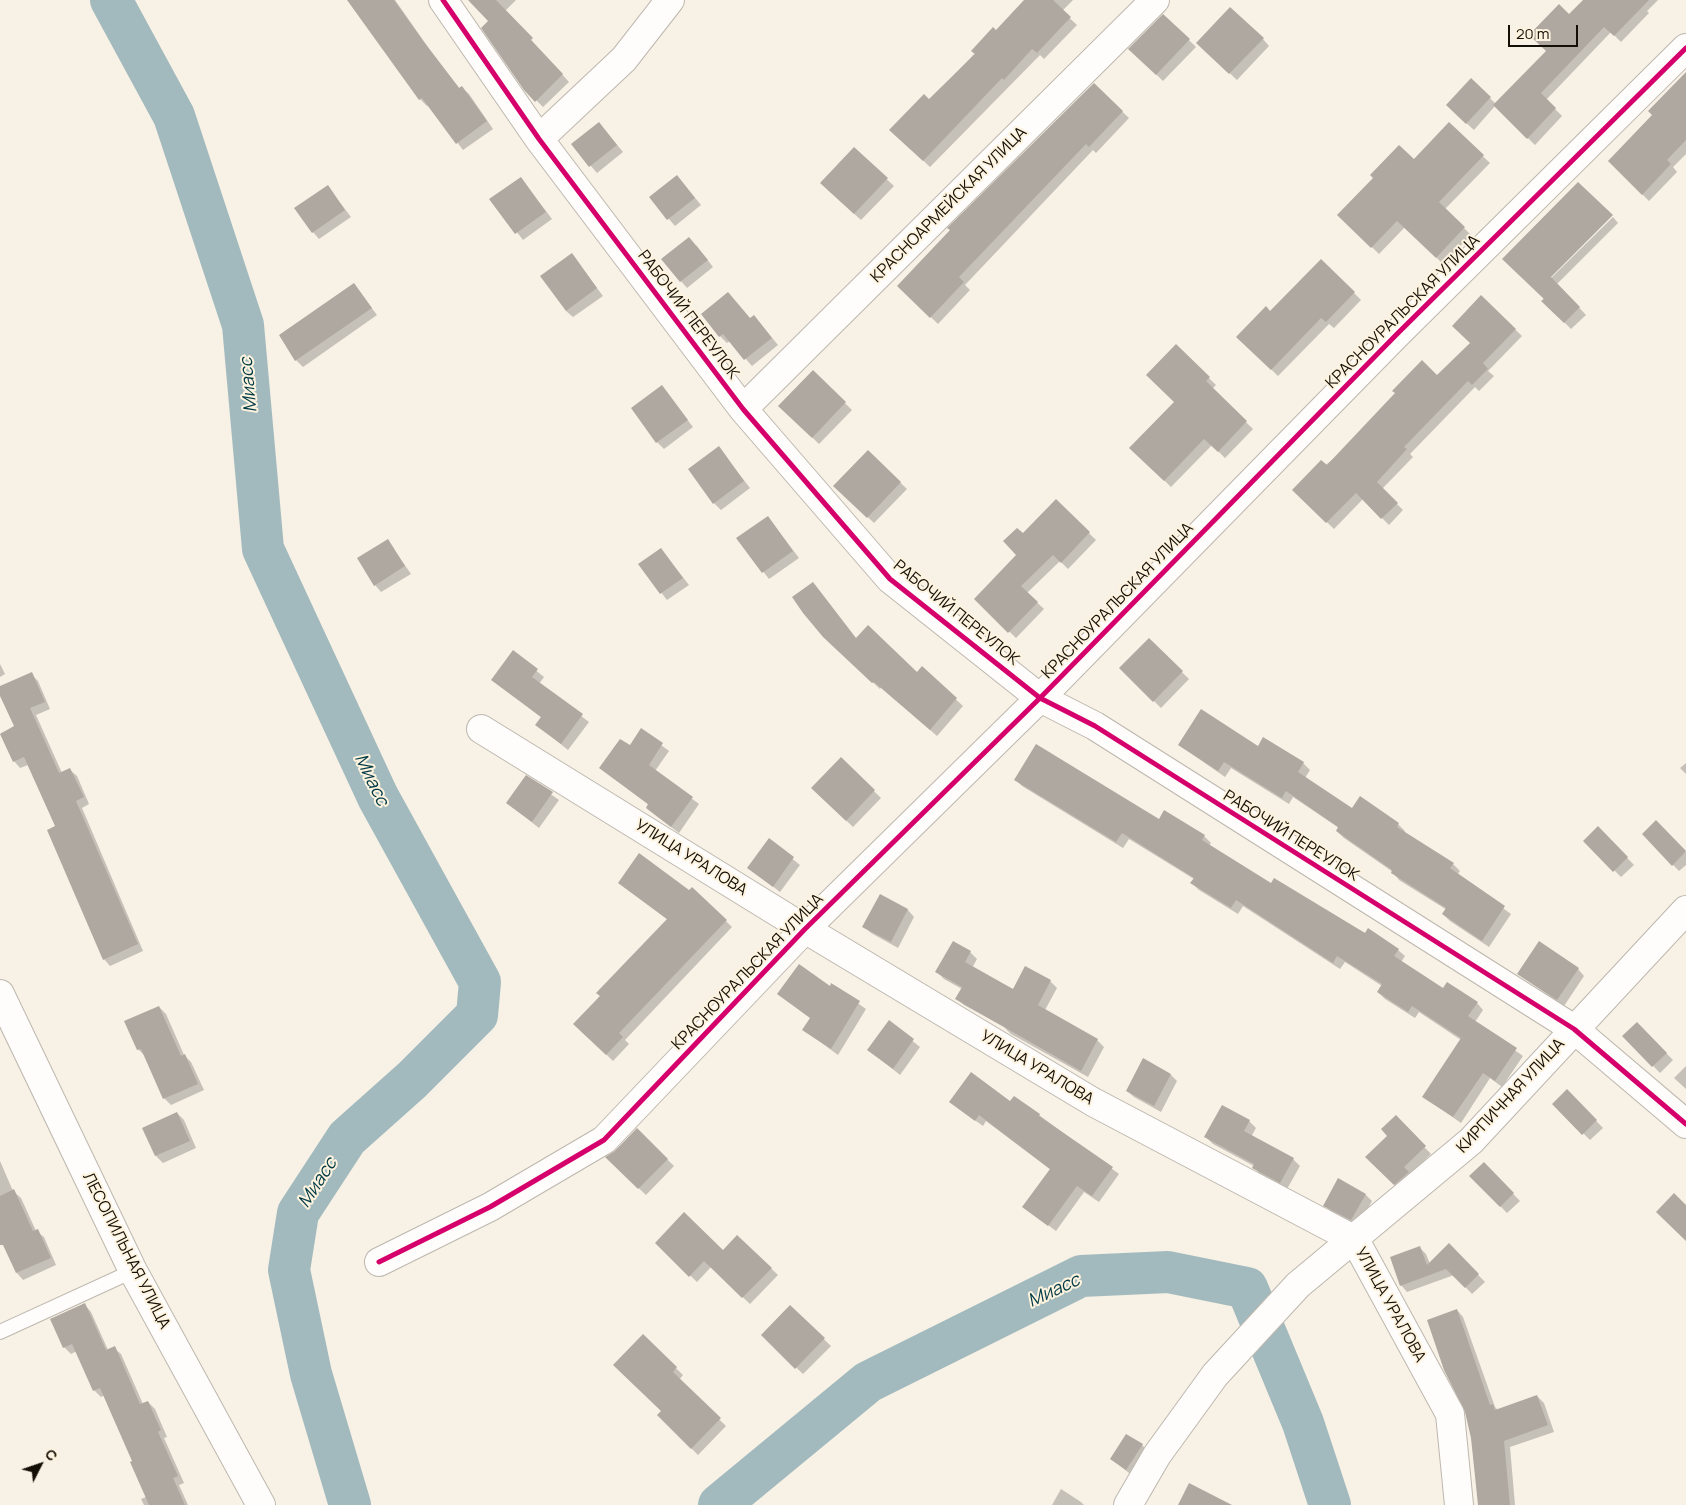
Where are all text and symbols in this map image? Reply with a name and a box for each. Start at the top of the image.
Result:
scale bar [1511,15,1581,47]
text: 20 m [1516,23,1549,44]
street label: КРАСНОАРМЕЙСКАЯ УЛИЦА [867,123,1031,287]
street label: КРАСНОУРАЛЬСКАЯ УЛИЦА [1322,231,1484,393]
street label: РАБОЧИЙ ПЕРЕУЛОК [633,247,743,383]
water label: Миасс [236,357,262,413]
street label: КРАСНОУРАЛЬСКАЯ УЛИЦА [1038,519,1198,683]
street label: РАБОЧИЙ ПЕРЕУЛОК [889,556,1023,670]
water label: Миасс [349,751,393,809]
street label: РАБОЧИЙ ПЕРЕУЛОК [1220,786,1362,886]
street label: УЛИЦА УРАЛОВА [631,816,751,900]
street label: КРАСНОУРАЛЬСКАЯ УЛИЦА [668,890,828,1054]
street label: УЛИЦА УРАЛОВА [977,1027,1097,1109]
street label: КИРПИЧНАЯ УЛИЦА [1453,1035,1569,1157]
water label: Миасс [294,1154,342,1212]
street label: ЛЕСОПИЛЬНАЯ УЛИЦА [78,1170,174,1332]
street label: УЛИЦА УРАЛОВА [1350,1244,1430,1366]
water label: Миасс [1025,1270,1083,1312]
north arrow [15,1440,65,1490]
text: С [41,1445,62,1465]

